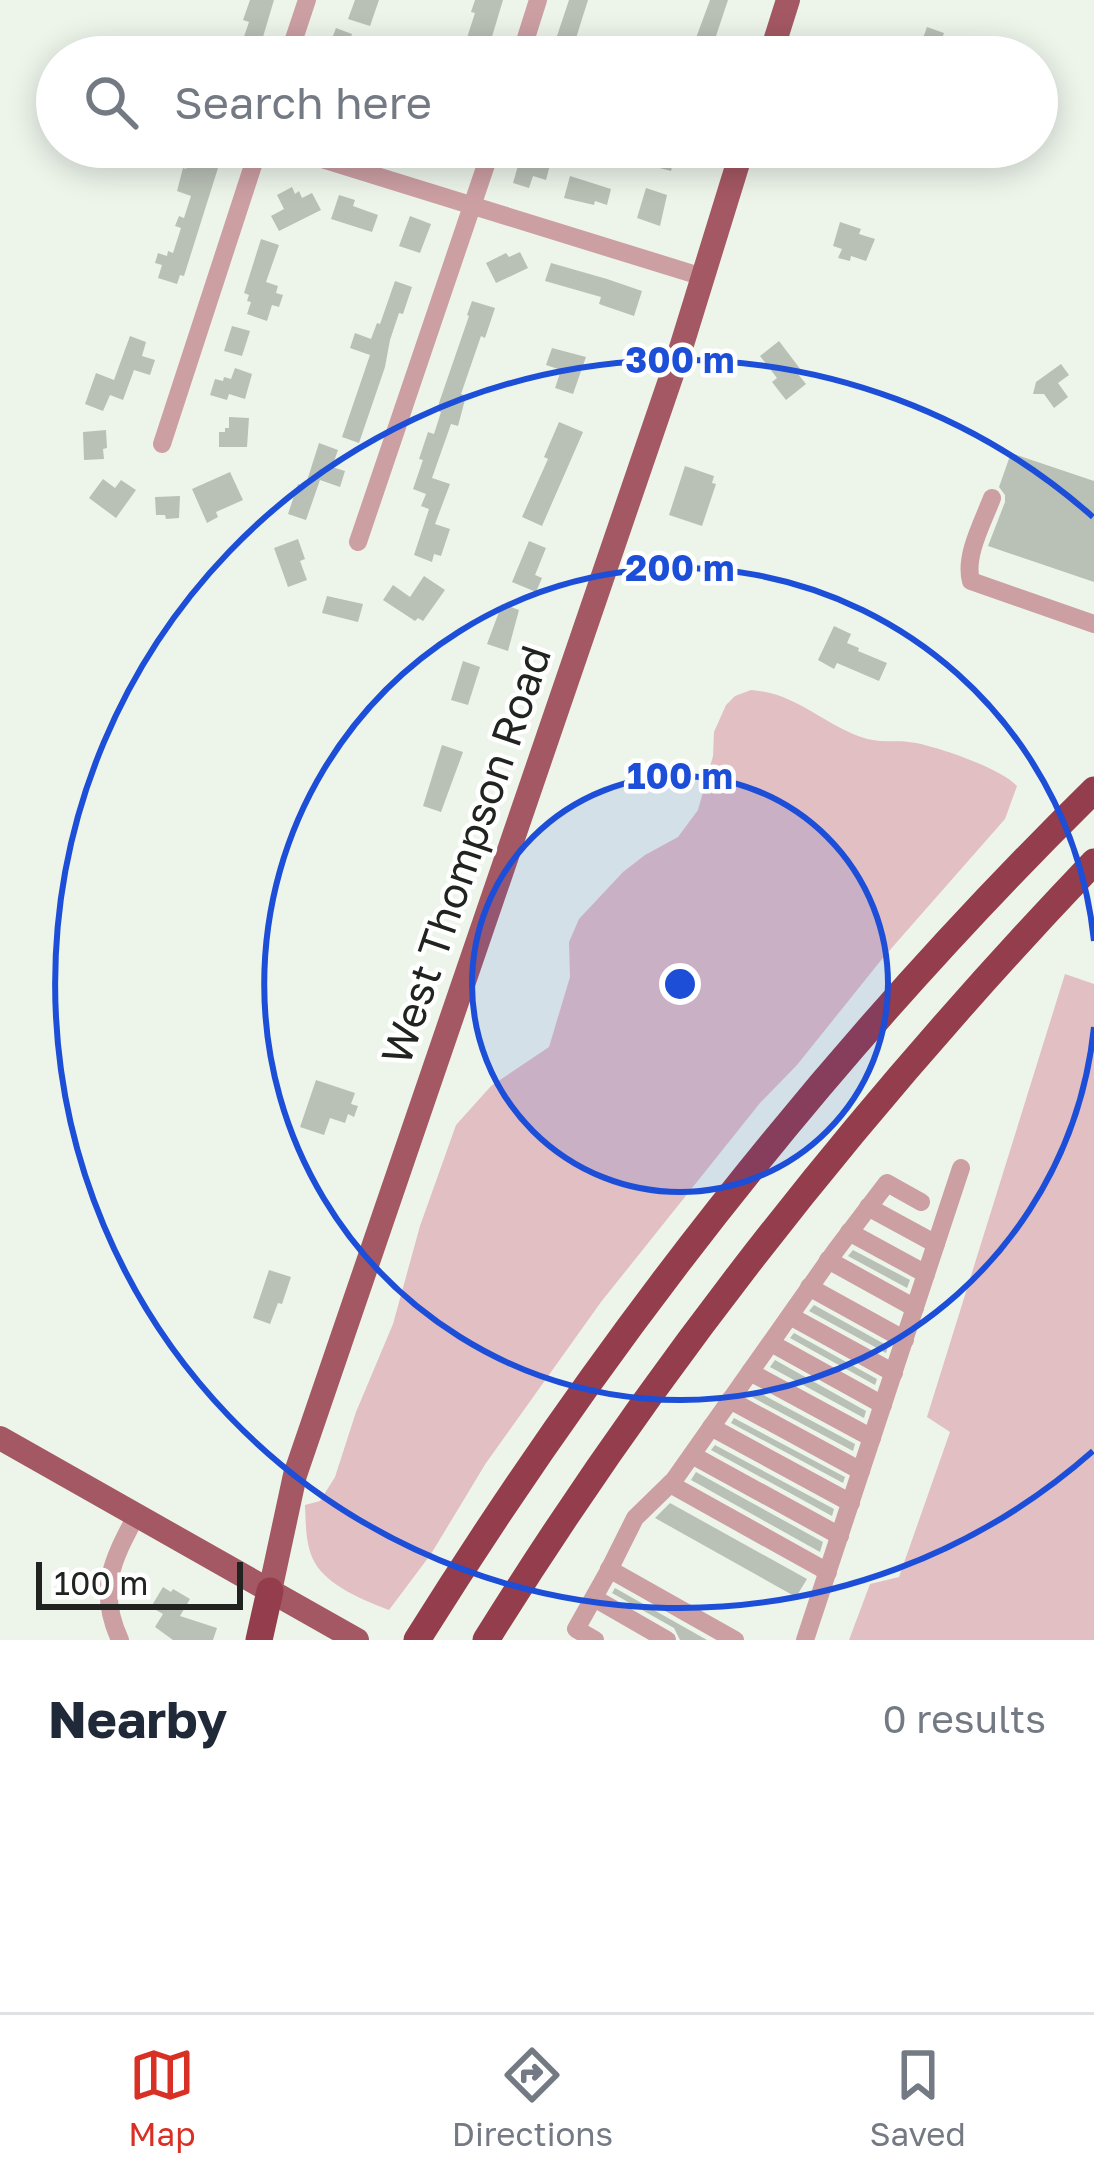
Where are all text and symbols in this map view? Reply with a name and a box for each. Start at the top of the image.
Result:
search box [36,36,1058,168]
icon: search [78,69,144,135]
text: Search here [174,75,432,129]
text: 300 m [625,338,735,381]
text: 200 m [625,546,735,589]
street label: West Thompson Road [370,639,560,1071]
text: 100 m [627,754,733,797]
centre of rings [659,963,701,1005]
scale bar [36,1556,243,1609]
text: 100 m [54,1563,148,1602]
text: Nearby [48,1688,227,1749]
text: 0 results [882,1695,1046,1742]
tab: Map [128,2042,196,2153]
tab: Directions [452,2042,613,2153]
tab: Saved [869,2042,966,2153]

